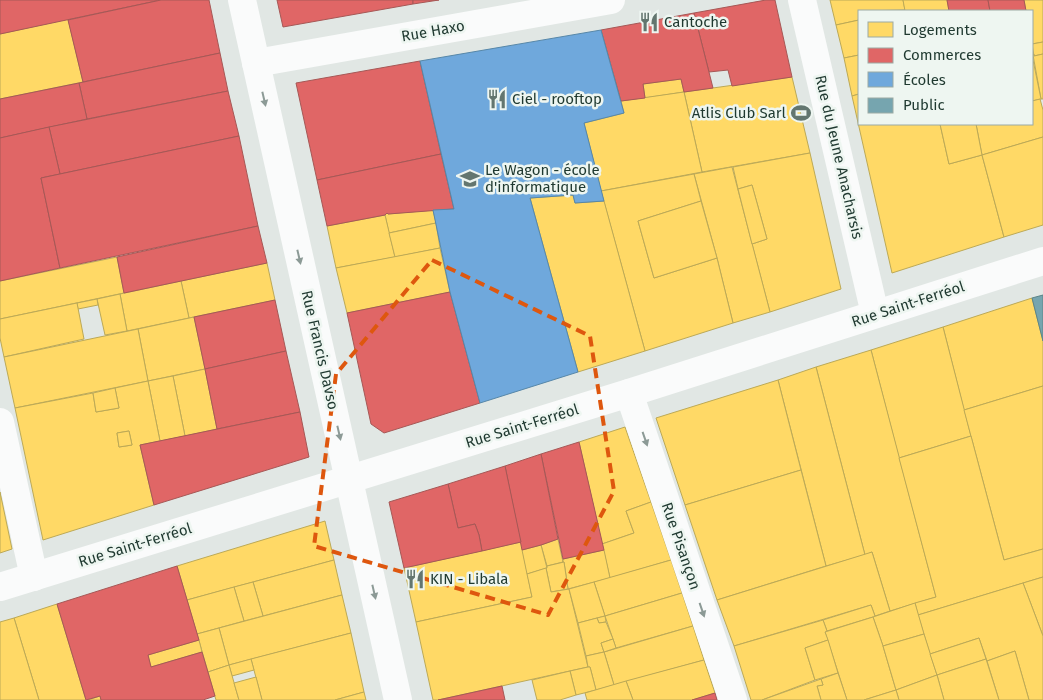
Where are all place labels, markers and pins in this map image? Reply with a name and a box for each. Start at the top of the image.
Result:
restaurant icon: Cantoche [638,11,660,33]
place label: Cantoche [664,13,727,31]
restaurant icon: Ciel - rooftop [486,88,508,110]
place label: Ciel - rooftop [512,90,602,108]
sports icon: Atlis Club Sarl [790,102,812,124]
place label: Atlis Club Sarl [692,104,787,122]
place label: Le Wagon - école d'informatique [485,161,600,196]
school or university icon: Le Wagon - école d'informatique [459,168,481,190]
restaurant icon: KIN - Libala [404,568,426,590]
place label: KIN - Libala [430,570,508,588]

